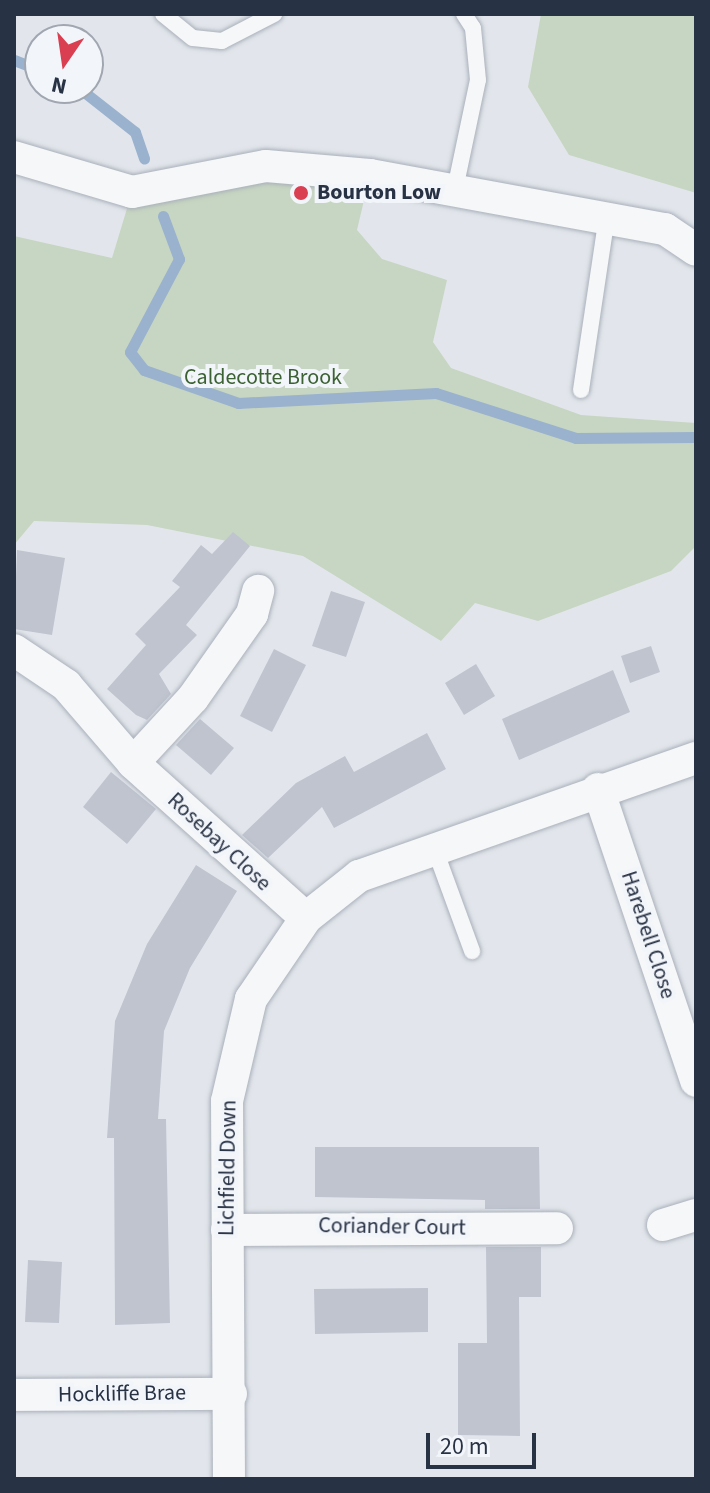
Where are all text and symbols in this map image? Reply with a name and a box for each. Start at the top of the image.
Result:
north arrow [24,24,104,104]
text: N [48,68,70,103]
place label: Bourton Low [317,180,441,206]
marker: Bourton Low [292,184,310,202]
park label: Caldecotte Brook [184,365,342,391]
street label: Rosebay Close [162,787,276,897]
street label: Harebell Close [615,868,681,1002]
street label: Lichfield Down [214,1100,242,1236]
street label: Coriander Court [318,1213,466,1241]
street label: Hockliffe Brae [58,1380,186,1408]
scale bar [430,1417,540,1467]
text: 20 m [440,1429,489,1464]

